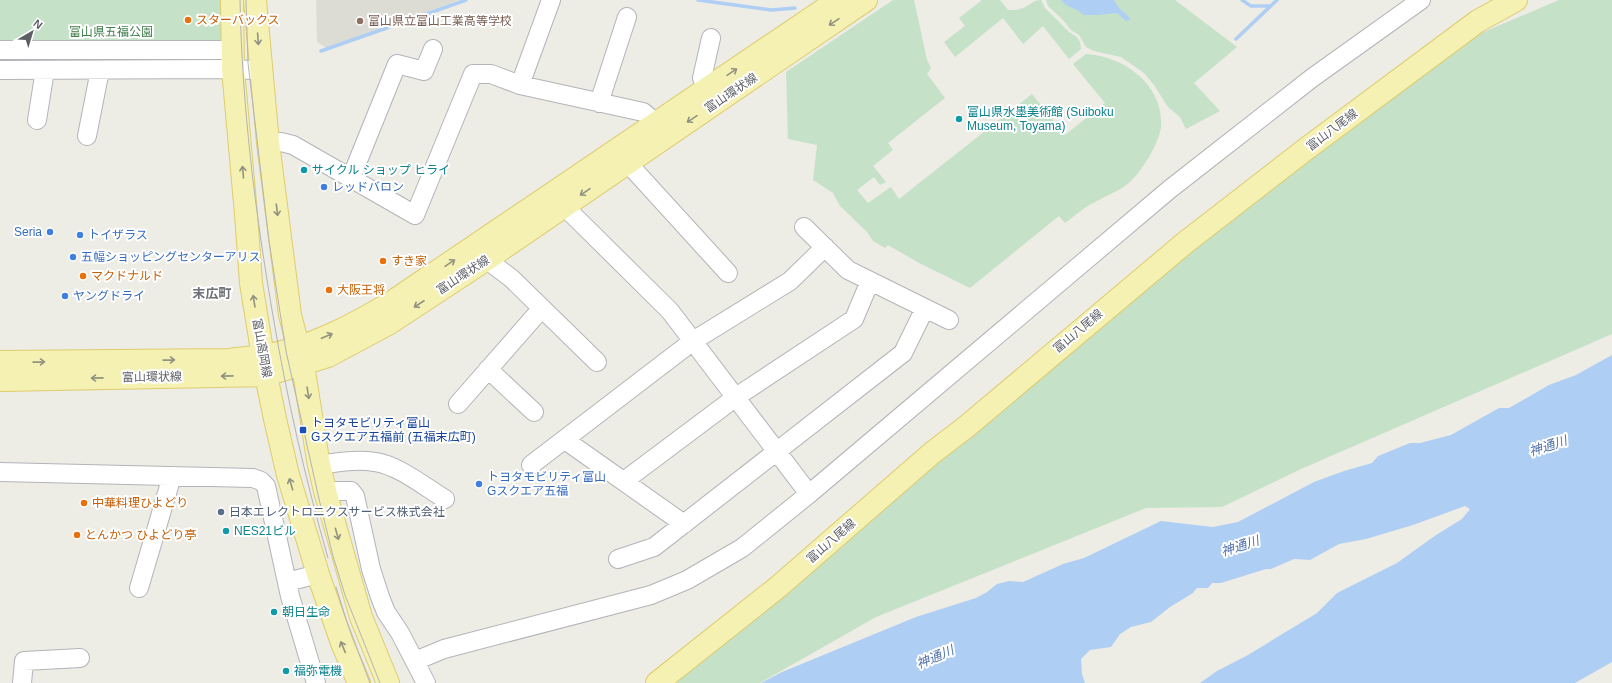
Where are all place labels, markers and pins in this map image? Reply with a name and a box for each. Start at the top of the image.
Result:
place label: スターバックス [196,13,280,27]
place label: 富山県立富山工業高等学校 [368,14,512,28]
marker: スターバックス [183,15,193,25]
marker: 富山県立富山工業高等学校 [355,16,365,26]
place label: 富山県水墨美術館 (Suiboku Museum, Toyama) [967,105,1114,133]
marker: 富山県水墨美術館 (Suiboku Museum, Toyama) [954,114,964,124]
place label: サイクル ショップ ヒライ [312,163,450,177]
marker: サイクル ショップ ヒライ [299,165,309,175]
place label: レッドバロン [332,180,404,194]
marker: レッドバロン [319,182,329,192]
place label: Seria [14,225,42,239]
marker: Seria [45,227,55,237]
place label: トイザラス [88,228,148,242]
marker: トイザラス [75,230,85,240]
place label: 五幅ショッピングセンターアリス [81,250,261,264]
marker: 五幅ショッピングセンターアリス [68,252,78,262]
place label: すき家 [391,254,427,268]
marker: すき家 [378,256,388,266]
place label: マクドナルド [91,269,163,283]
marker: マクドナルド [78,271,88,281]
place label: 大阪王将 [337,283,385,297]
marker: 大阪王将 [324,285,334,295]
place label: ヤングドライ [73,289,145,303]
marker: ヤングドライ [60,291,70,301]
place label: トヨタモビリティ富山 Gスクエア五福前 (五福末広町) [311,416,476,444]
marker: トヨタモビリティ富山 Gスクエア五福前 (五福末広町) [298,425,308,435]
place label: トヨタモビリティ富山 Gスクエア五福 [487,470,606,498]
marker: トヨタモビリティ富山 Gスクエア五福 [474,479,484,489]
place label: 中華料理ひよどり [92,496,188,510]
marker: 中華料理ひよどり [79,498,89,508]
place label: 日本エレクトロニクスサービス株式会社 [229,505,445,519]
marker: 日本エレクトロニクスサービス株式会社 [216,507,226,517]
place label: NES21ビル [234,524,296,538]
marker: NES21ビル [221,526,231,536]
place label: とんかつ ひよどり亭 [85,528,196,542]
marker: とんかつ ひよどり亭 [72,530,82,540]
place label: 朝日生命 [282,605,330,619]
marker: 朝日生命 [269,607,279,617]
place label: 福弥電機 [294,664,342,678]
marker: 福弥電機 [281,666,291,676]

